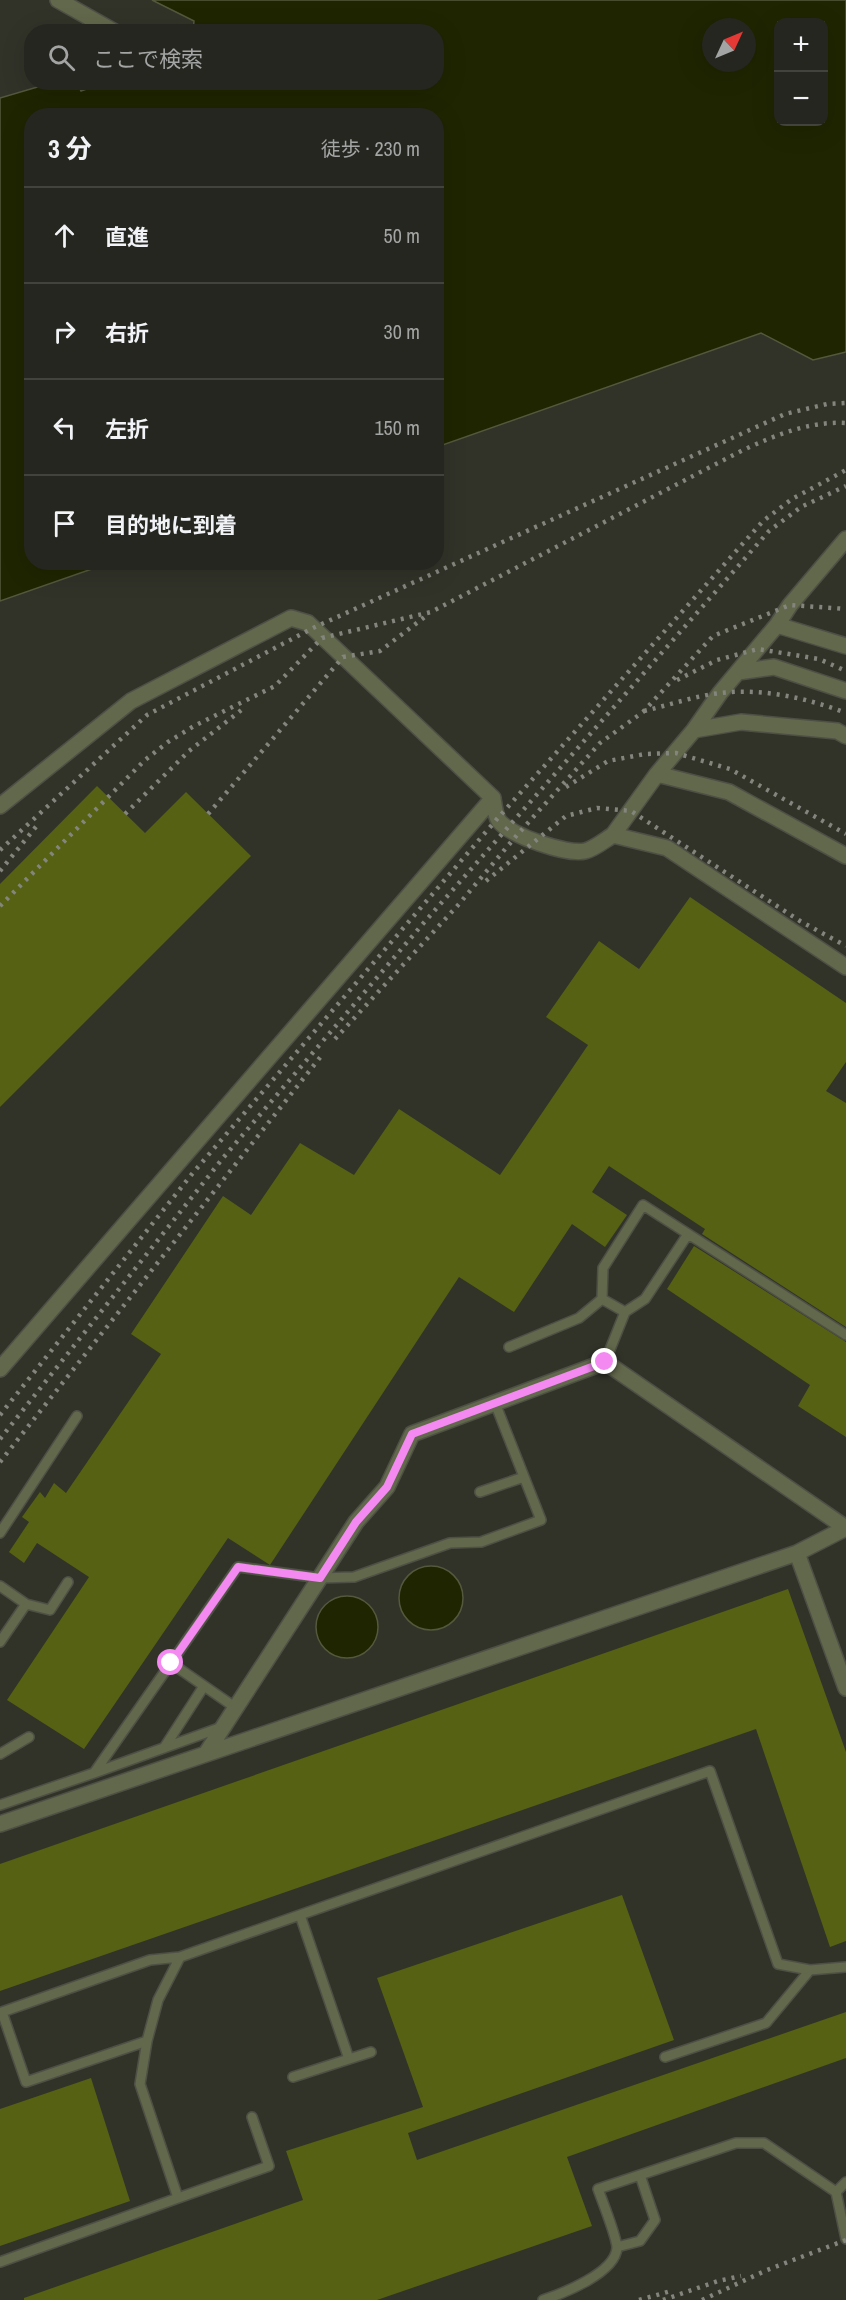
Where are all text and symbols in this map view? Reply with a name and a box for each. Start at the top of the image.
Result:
north arrow [702,18,756,72]
map controls [774,18,828,126]
button: + [774,18,828,72]
search box [24,24,444,90]
icon: search [45,41,78,74]
text: ここで検索 [93,44,203,74]
button: − [774,72,828,126]
text: 3 分 [48,131,92,166]
text: 徒歩 · 230 m [321,135,420,162]
icon: ahead [48,219,81,252]
text: 直進 [105,222,149,252]
text: 50 m [384,222,420,249]
icon: right [48,315,81,348]
text: 右折 [105,318,149,348]
text: 30 m [384,318,420,345]
icon: left [48,411,81,444]
text: 左折 [105,414,149,444]
text: 150 m [374,414,420,441]
icon: arrive [48,507,81,540]
text: 目的地に到着 [105,510,237,540]
route end [591,1348,617,1374]
route start [157,1649,183,1675]

